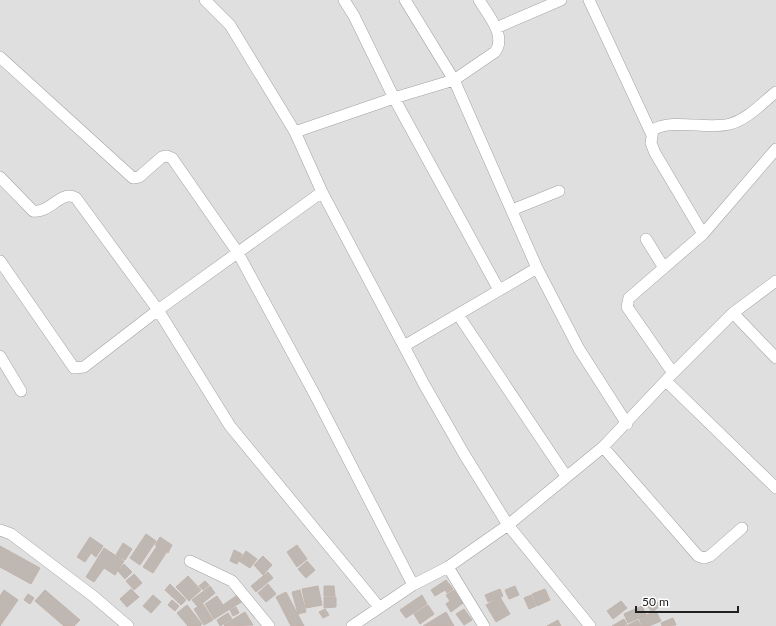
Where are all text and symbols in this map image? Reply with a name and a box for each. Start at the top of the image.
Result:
scale bar [636,588,738,614]
text: 50 m [642,594,669,609]

